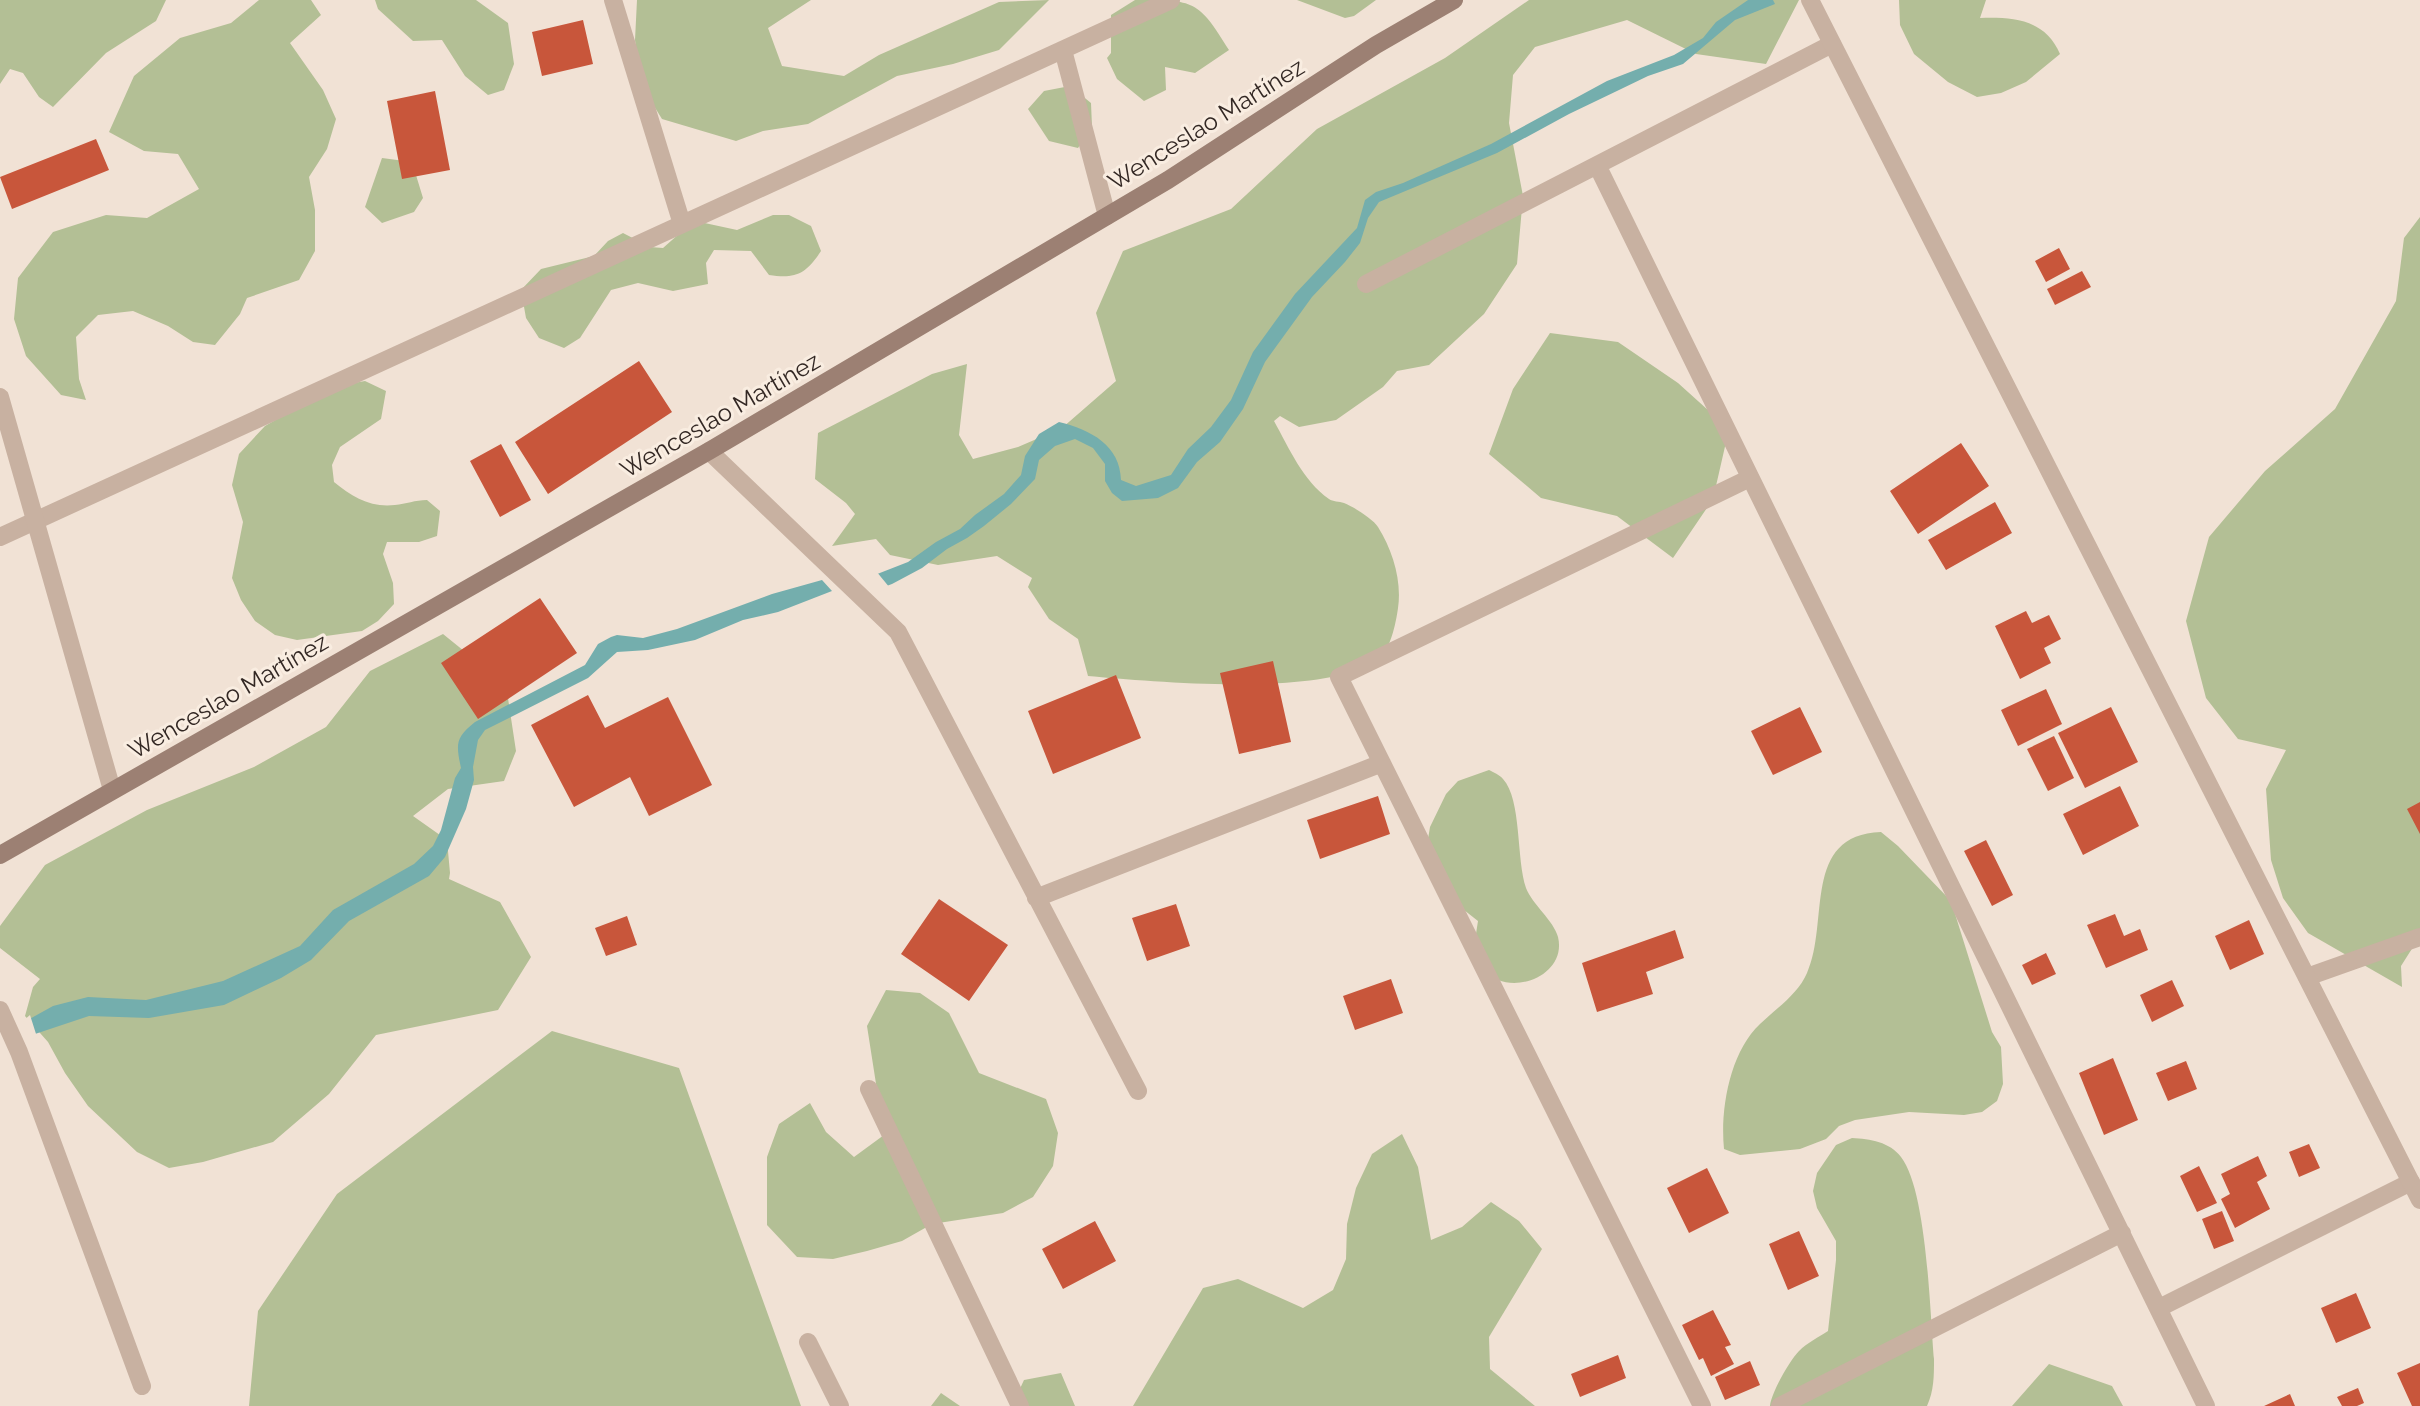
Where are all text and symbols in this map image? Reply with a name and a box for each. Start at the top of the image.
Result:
street label: Wenceslao Martínez [1103,52,1309,196]
street label: Wenceslao Martínez [615,346,825,484]
street label: Wenceslao Martínez [123,627,333,765]

